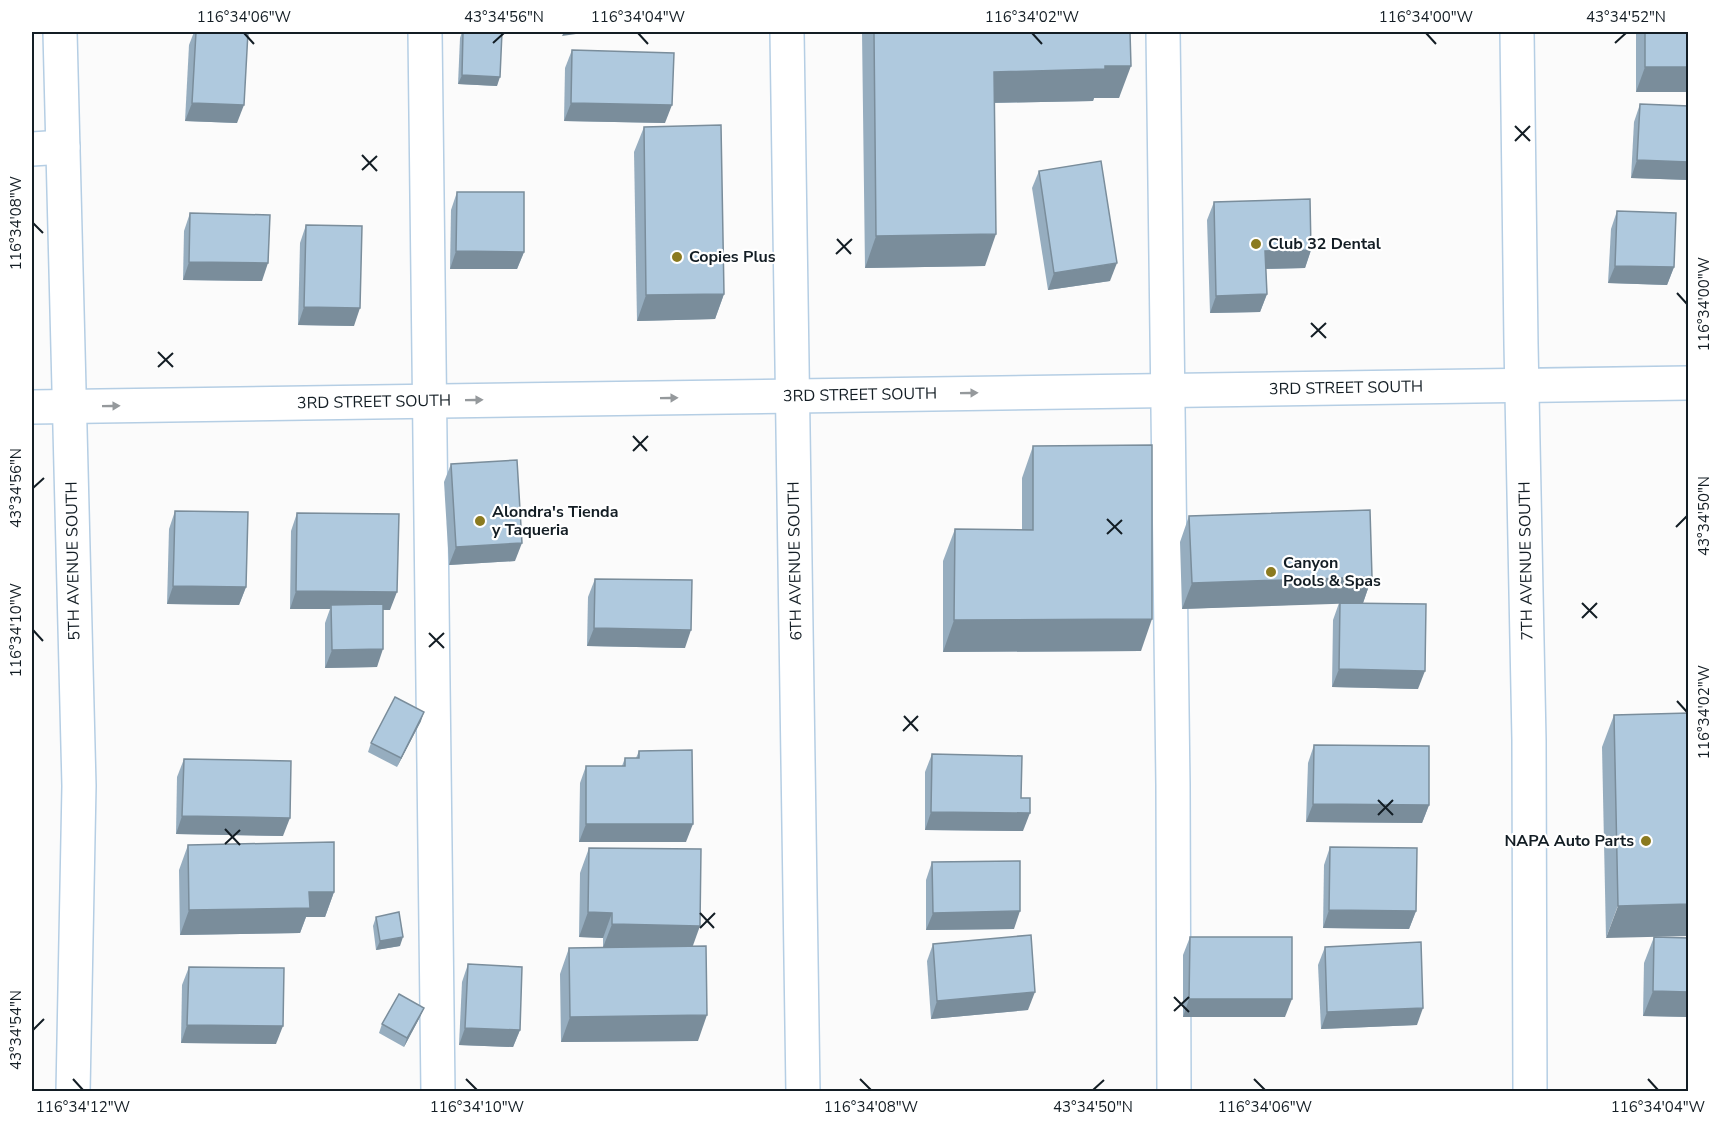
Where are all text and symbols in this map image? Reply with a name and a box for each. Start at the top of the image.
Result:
text: 116°34'06"W [197,7,292,27]
text: 43°34'56"N [464,7,544,27]
text: 116°34'04"W [591,7,686,27]
text: 116°34'02"W [985,7,1080,27]
text: 116°34'00"W [1379,7,1474,27]
text: 43°34'52"N [1586,7,1666,27]
text: 116°34'08"W [6,175,26,270]
place label: Club 32 Dental [1268,233,1381,255]
marker: Club 32 Dental [1249,237,1263,251]
place label: Copies Plus [689,246,776,268]
marker: Copies Plus [670,250,684,264]
text: 116°34'00"W [1694,256,1714,351]
street label: 3RD STREET SOUTH [1269,376,1423,400]
street label: 3RD STREET SOUTH [783,383,937,407]
one-way arrow [959,388,978,398]
street label: 3RD STREET SOUTH [297,390,451,414]
one-way arrow [659,393,678,402]
one-way arrow [464,395,483,405]
one-way arrow [101,401,120,410]
text: 43°34'56"N [6,448,26,528]
text: 43°34'50"N [1694,476,1714,556]
street label: 5TH AVENUE SOUTH [61,481,85,641]
street label: 6TH AVENUE SOUTH [783,481,807,641]
street label: 7TH AVENUE SOUTH [1514,481,1538,641]
place label: Alondra's Tienda y Taqueria [491,501,618,541]
marker: Alondra's Tienda y Taqueria [473,514,487,528]
place label: Canyon Pools & Spas [1283,552,1381,592]
marker: Canyon Pools & Spas [1264,565,1278,579]
text: 116°34'10"W [6,582,26,677]
text: 116°34'02"W [1694,664,1714,759]
place label: NAPA Auto Parts [1504,830,1634,852]
marker: NAPA Auto Parts [1639,834,1653,848]
text: 43°34'54"N [6,990,26,1070]
text: 116°34'12"W [36,1097,131,1117]
text: 116°34'10"W [430,1097,525,1117]
text: 116°34'08"W [824,1097,919,1117]
text: 43°34'50"N [1053,1097,1133,1117]
text: 116°34'06"W [1218,1097,1313,1117]
text: 116°34'04"W [1611,1097,1706,1117]

